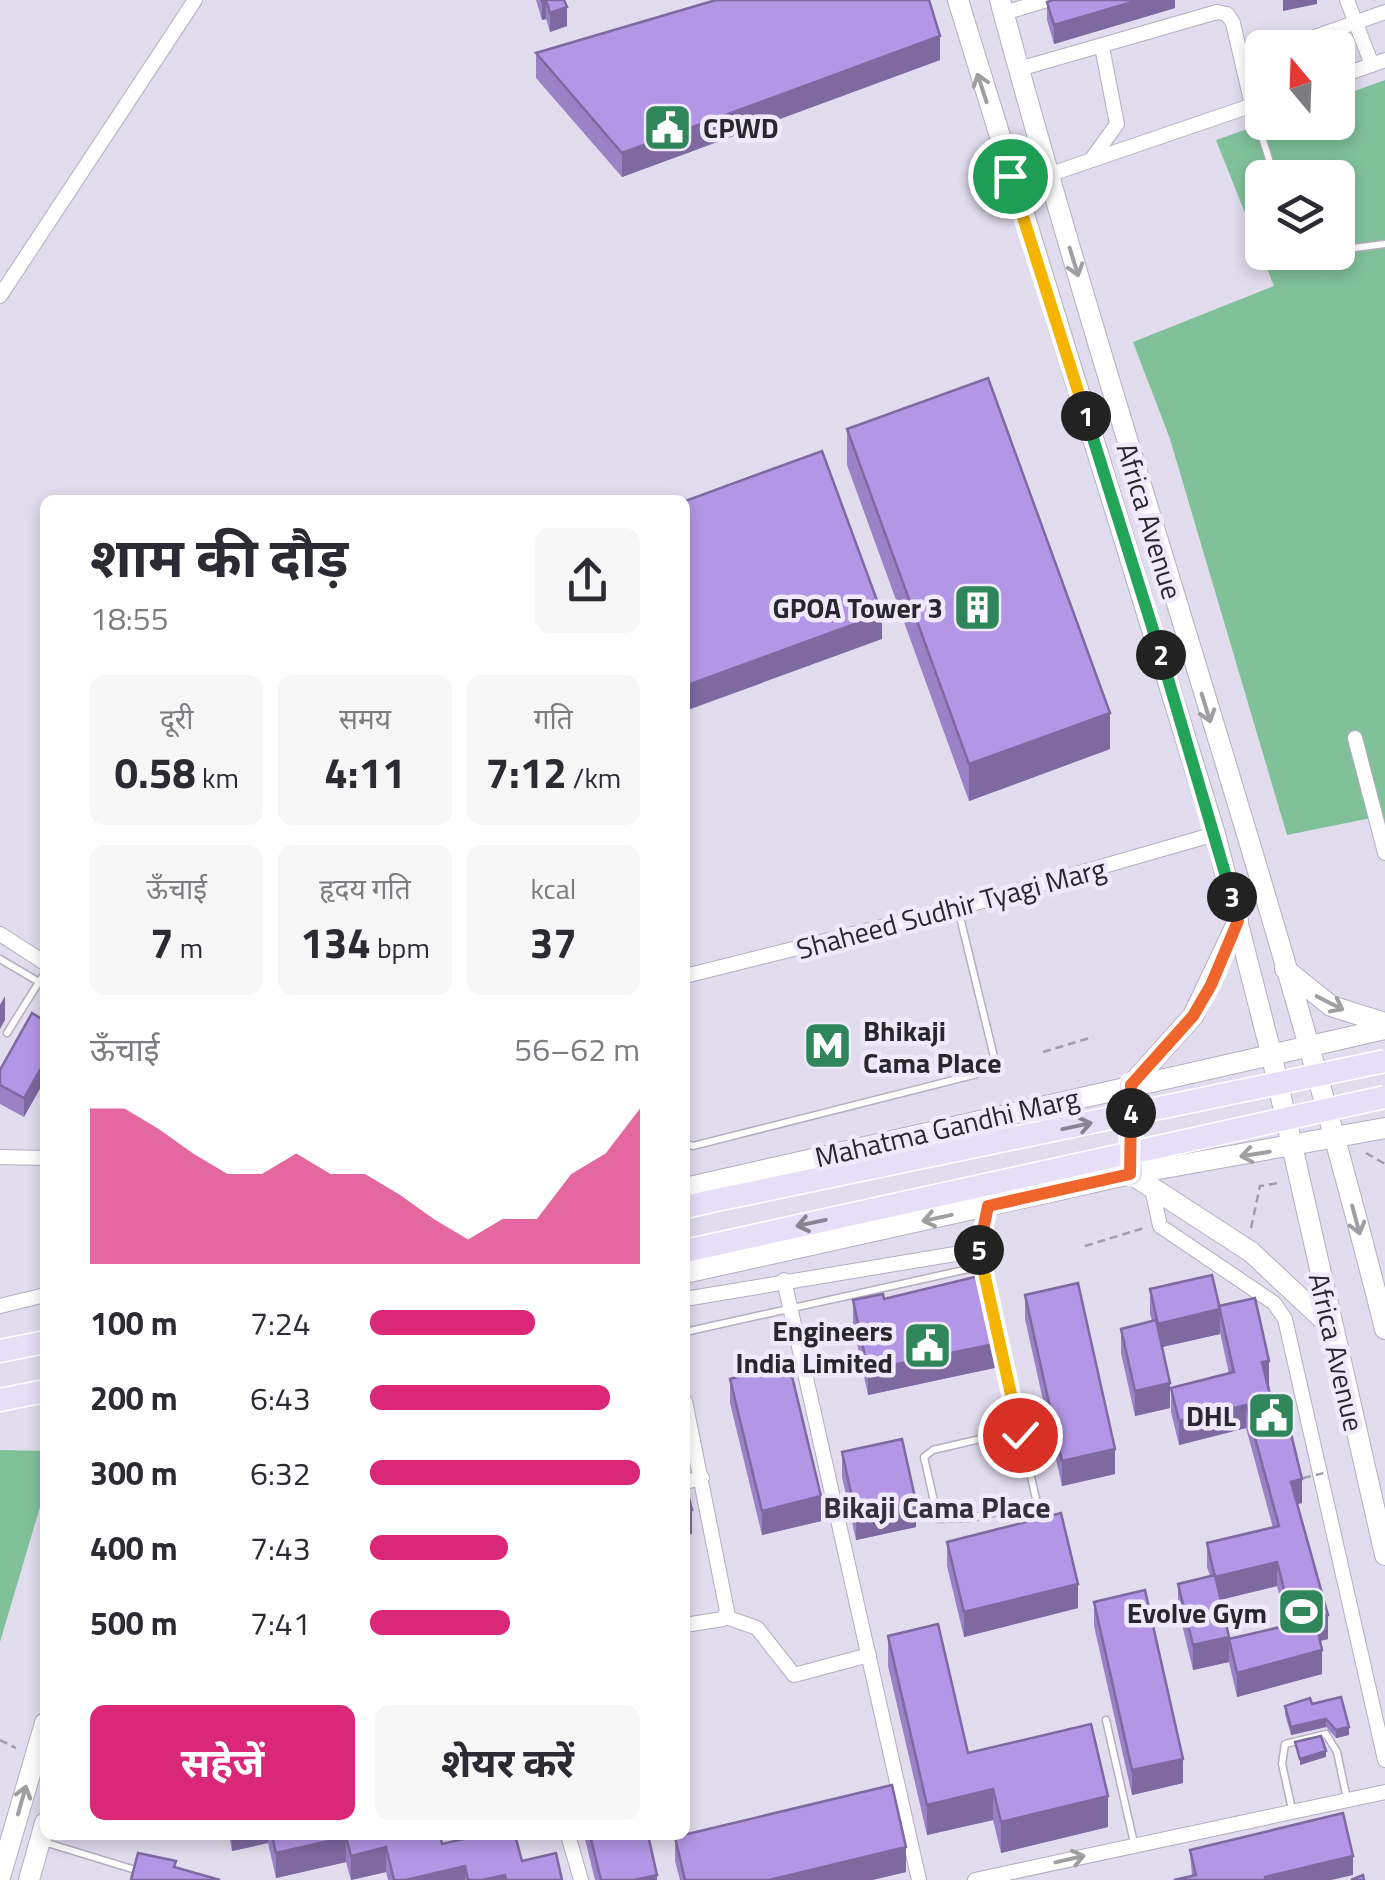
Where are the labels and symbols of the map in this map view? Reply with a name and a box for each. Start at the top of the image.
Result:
north arrow [1245,30,1355,140]
one-way arrow [972,73,990,104]
public building icon: CPWD [642,101,694,153]
place label: CPWD [703,106,779,149]
pin [968,134,1053,219]
one-way arrow [1066,246,1084,278]
pin: 1 [1061,391,1111,441]
street label: Africa Avenue [1106,437,1194,605]
building icon: GPOA Tower 3 [952,581,1004,633]
place label: GPOA Tower 3 [773,586,943,629]
pin: 2 [1136,630,1186,680]
one-way arrow [1198,692,1216,723]
street label: Shaheed Sudhir Tyagi Marg [792,846,1110,970]
pin: 3 [1207,872,1257,922]
one-way arrow [1314,994,1344,1013]
place label: Bhikaji Cama Place [863,1009,1002,1084]
metro station icon: Bhikaji Cama Place [802,1020,854,1072]
street label: Mahatma Gandhi Marg [811,1076,1083,1178]
pin: 4 [1106,1088,1156,1138]
one-way arrow [1060,1116,1092,1135]
one-way arrow [1240,1145,1272,1163]
one-way arrow [1347,1204,1366,1235]
one-way arrow [922,1210,954,1228]
one-way arrow [796,1215,828,1233]
pin: 5 [954,1225,1004,1275]
street label: Africa Avenue [1298,1268,1376,1436]
place label: Engineers India Limited [735,1309,893,1384]
public building icon: Engineers India Limited [902,1320,954,1372]
public building icon: DHL [1245,1389,1297,1441]
pin [978,1393,1063,1478]
place label: DHL [1186,1394,1236,1437]
district label: Bikaji Cama Place [823,1484,1051,1530]
sports icon: Evolve Gym [1276,1586,1328,1638]
place label: Evolve Gym [1127,1591,1267,1634]
one-way arrow [14,1785,33,1816]
one-way arrow [1053,1848,1085,1867]

